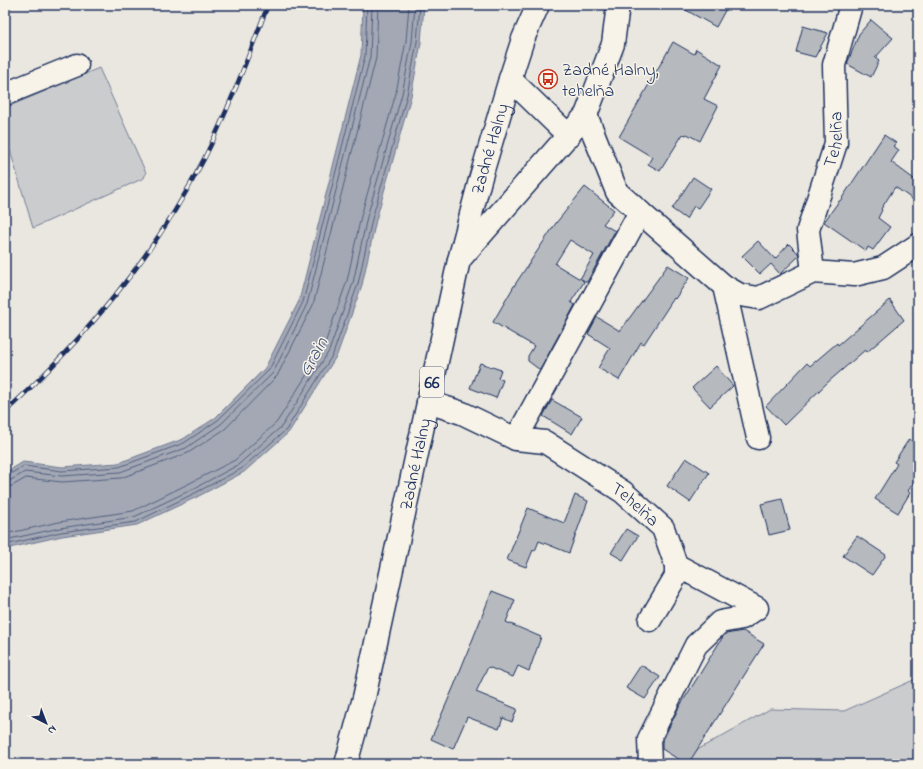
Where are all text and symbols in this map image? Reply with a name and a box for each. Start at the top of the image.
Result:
place label: Zadné Halny, tehelňa [562,58,659,105]
bus stop icon: Zadné Halny, tehelňa [537,68,559,90]
street label: Zadné Halny [466,101,517,197]
street label: Tehelňa [818,111,851,171]
water label: Grain [292,332,336,382]
road number: 66 [420,367,444,397]
street label: Zadné Halny [394,416,439,513]
street label: Tehelňa [606,477,664,534]
north arrow [26,703,66,743]
text: N [44,721,60,738]

